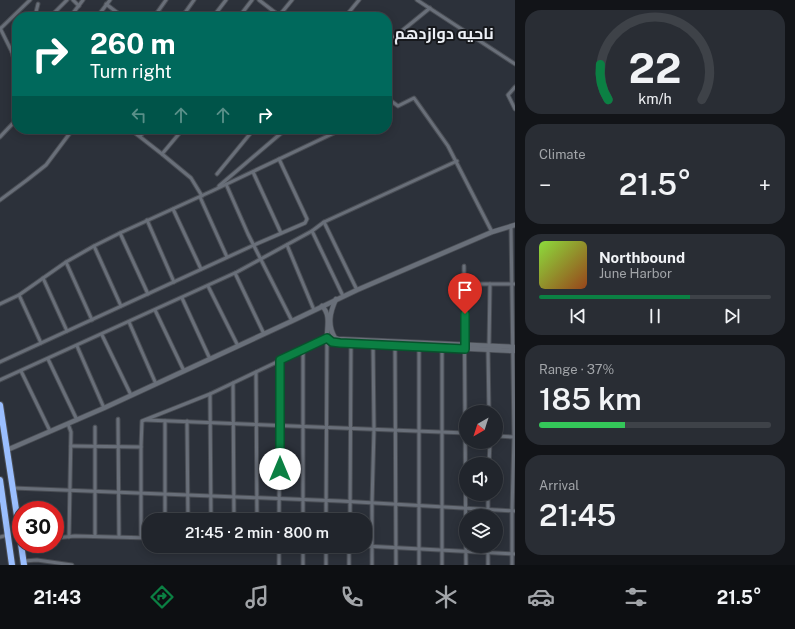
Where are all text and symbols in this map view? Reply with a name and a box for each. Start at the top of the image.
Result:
district label: ناحیه دوازدهم [394,24,494,45]
text: 260 m [90,27,176,60]
icon: right [24,28,76,80]
text: 22 [629,43,681,92]
text: Turn right [90,61,172,82]
text: km/h [638,90,672,107]
icon: left [128,104,150,126]
icon: ahead [170,104,192,126]
icon: ahead [212,104,234,126]
icon: right [254,104,276,126]
text: Climate [539,147,586,162]
text: 21.5° [619,166,691,202]
text: − [539,172,551,198]
text: + [759,172,771,198]
text: Northbound [599,249,685,266]
text: June Harbor [599,266,672,281]
pin [448,273,482,314]
icon: arrive [454,279,476,301]
icon: previous [567,305,589,327]
icon: pause [644,305,666,327]
icon: next [721,305,743,327]
text: Range · 37% [539,362,614,377]
text: 185 km [539,381,642,417]
north arrow [459,405,503,449]
map controls [459,405,503,553]
position arrow [259,448,301,490]
button: sound [459,457,503,501]
text: Arrival [539,478,579,493]
text: 21:45 [539,497,616,533]
speed limit sign: 30 [12,501,64,553]
button: layers [459,509,503,553]
text: 21:45 · 2 min · 800 m [185,524,329,541]
icon: directions [148,583,176,611]
icon: music [243,583,271,611]
icon: phone [338,583,366,611]
icon: climate [432,583,460,611]
icon: car [527,583,555,611]
icon: filters [622,583,650,611]
text: 21:43 [33,587,81,608]
text: 21.5° [717,587,761,608]

